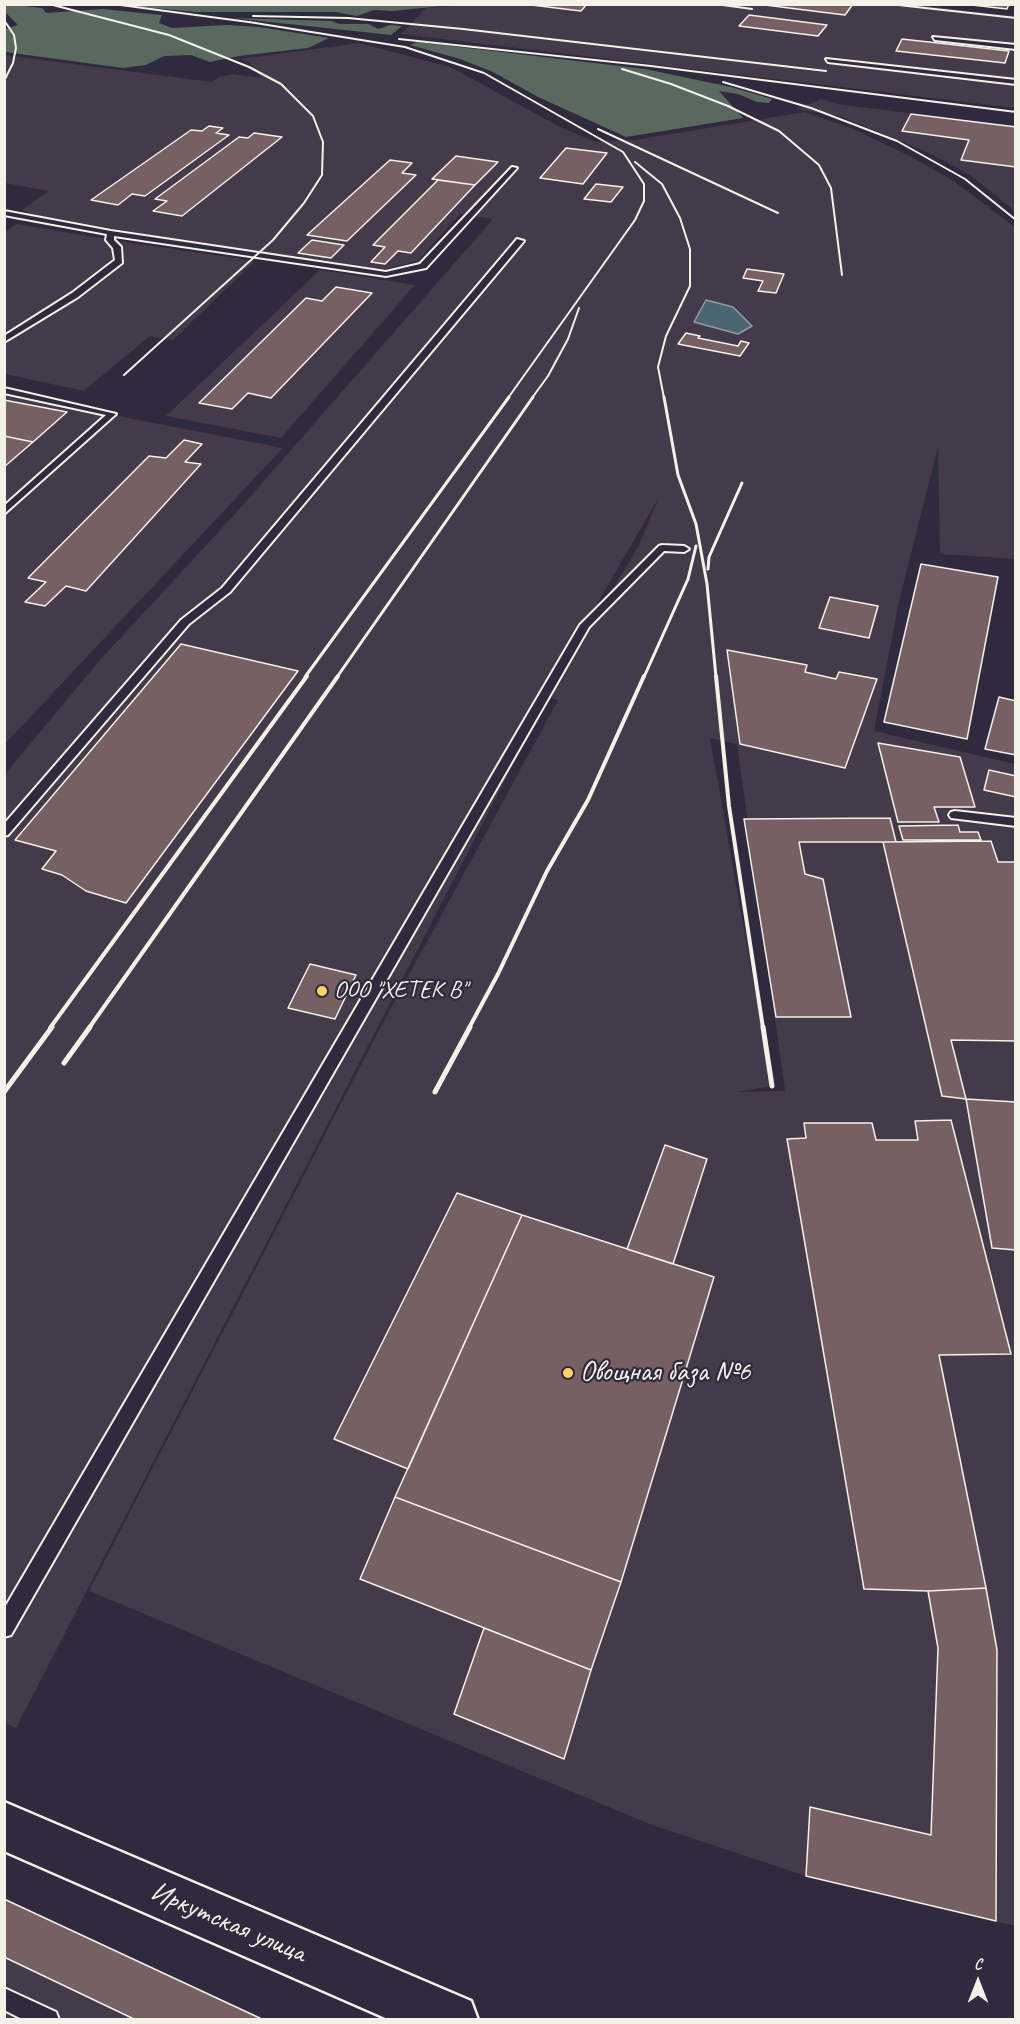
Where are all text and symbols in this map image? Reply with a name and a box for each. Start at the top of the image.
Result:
place label: ООО "ХЕТЕК В" [334,977,466,1005]
marker: ООО "ХЕТЕК В" [315,984,329,998]
place label: Овощная база №6 [580,1356,750,1390]
marker: Овощная база №6 [561,1366,575,1380]
street label: Иркутская улица [145,1875,311,1971]
north arrow [948,1952,1008,2012]
text: С [974,1954,982,1974]

